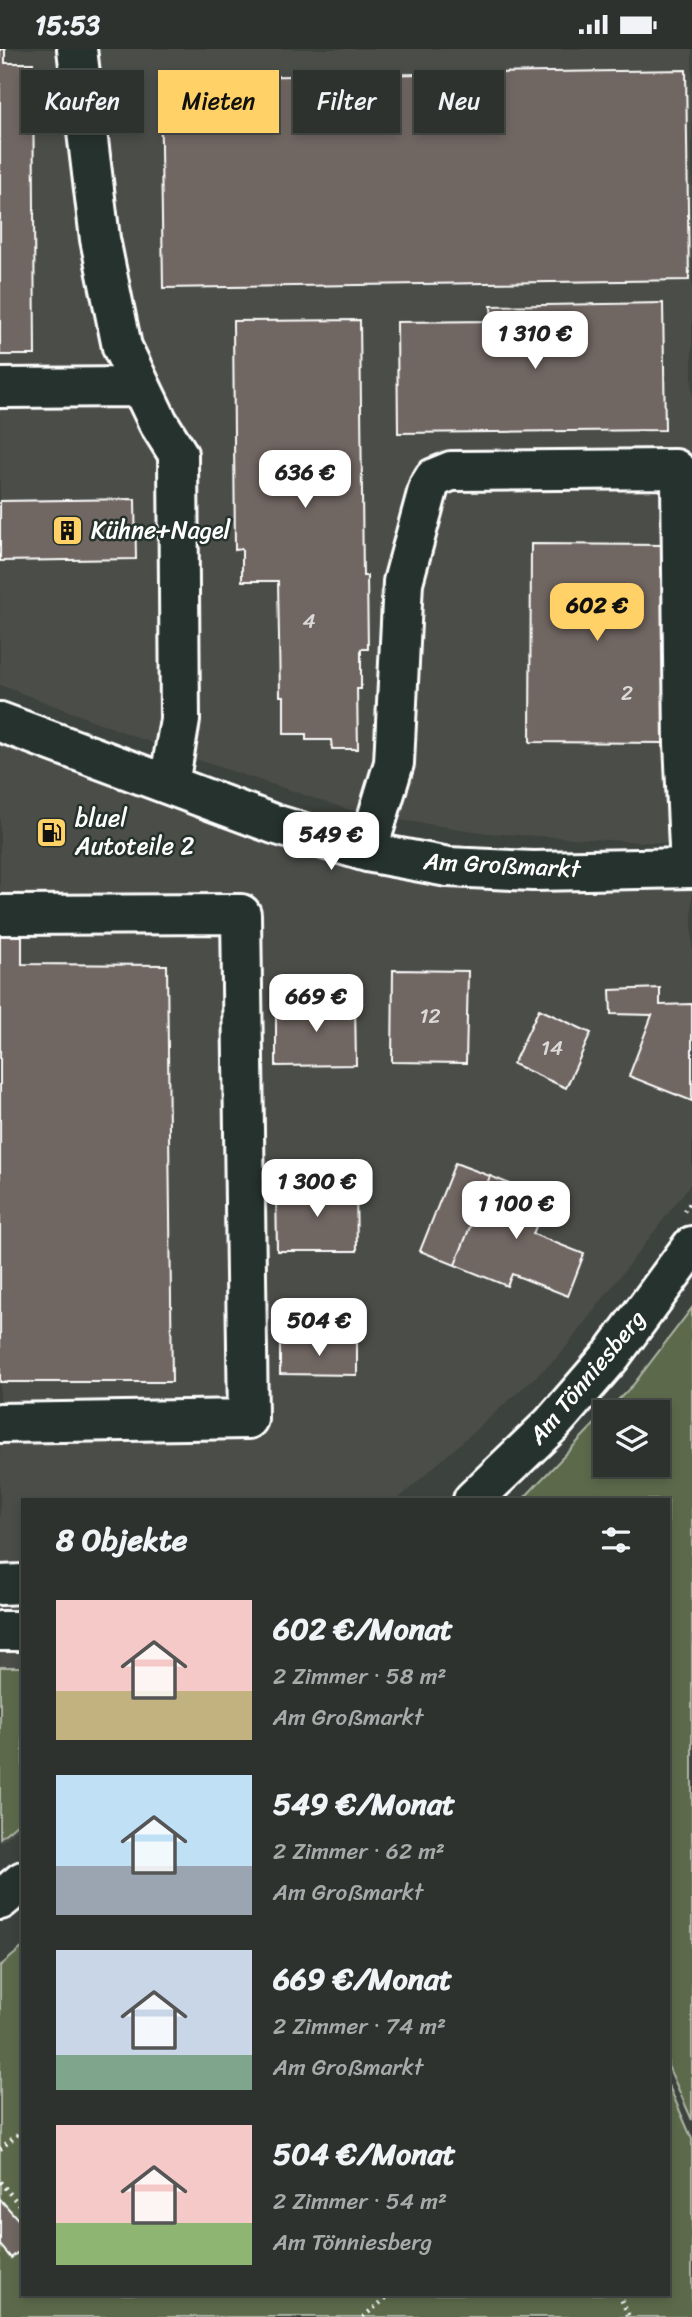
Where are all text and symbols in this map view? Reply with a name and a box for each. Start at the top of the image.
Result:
text: 15:53 [35,2,100,48]
chip: Kaufen [21,70,144,133]
chip: Mieten [158,70,279,133]
chip: Filter [293,70,400,133]
chip: Neu [414,70,504,133]
pin: 1 310 € [470,311,600,371]
text: 1 310 € [498,313,572,354]
pin: 636 € [256,451,354,510]
text: 636 € [275,452,335,493]
place label: Kühne+Nagel [91,509,232,551]
building icon: Kühne+Nagel [51,513,85,547]
pin: 602 € [548,583,646,643]
text: 602 € [566,585,628,626]
house number: 4 [302,602,316,640]
house number: 2 [621,674,633,712]
place label: bluel Autoteile 2 [74,797,194,867]
pin: 549 € [282,813,380,872]
text: 549 € [299,814,363,855]
fuel station icon: bluel Autoteile 2 [35,815,69,849]
street label: Am Großmarkt [422,840,583,890]
pin: 669 € [267,975,365,1034]
text: 669 € [285,976,347,1017]
house number: 12 [419,997,441,1035]
house number: 14 [541,1029,563,1067]
pin: 1 300 € [252,1159,382,1219]
text: 1 300 € [278,1161,356,1202]
pin: 1 100 € [451,1181,581,1241]
text: 1 100 € [478,1183,554,1224]
pin: 504 € [270,1299,368,1358]
text: 504 € [287,1300,351,1341]
street label: Am Tönniesberg [517,1300,656,1455]
map controls [593,1400,670,1477]
button: layers [593,1400,670,1477]
text: 8 Objekte [56,1513,187,1567]
icon: filters [597,1521,635,1559]
text: 602 €/Monat [273,1602,453,1656]
icon: home [112,1628,196,1712]
text: 2 Zimmer · 58 m² [273,1656,446,1697]
text: Am Großmarkt [273,1697,423,1738]
text: 549 €/Monat [273,1777,455,1831]
icon: home [112,1803,196,1887]
text: 2 Zimmer · 62 m² [273,1831,445,1872]
text: Am Großmarkt [273,1872,423,1913]
text: 669 €/Monat [273,1952,452,2006]
icon: home [112,1978,196,2062]
text: 2 Zimmer · 74 m² [273,2006,446,2047]
text: Am Großmarkt [273,2047,423,2088]
text: 504 €/Monat [273,2127,456,2181]
icon: home [112,2153,196,2237]
text: 2 Zimmer · 54 m² [273,2181,447,2222]
text: Am Tönniesberg [273,2222,432,2263]

